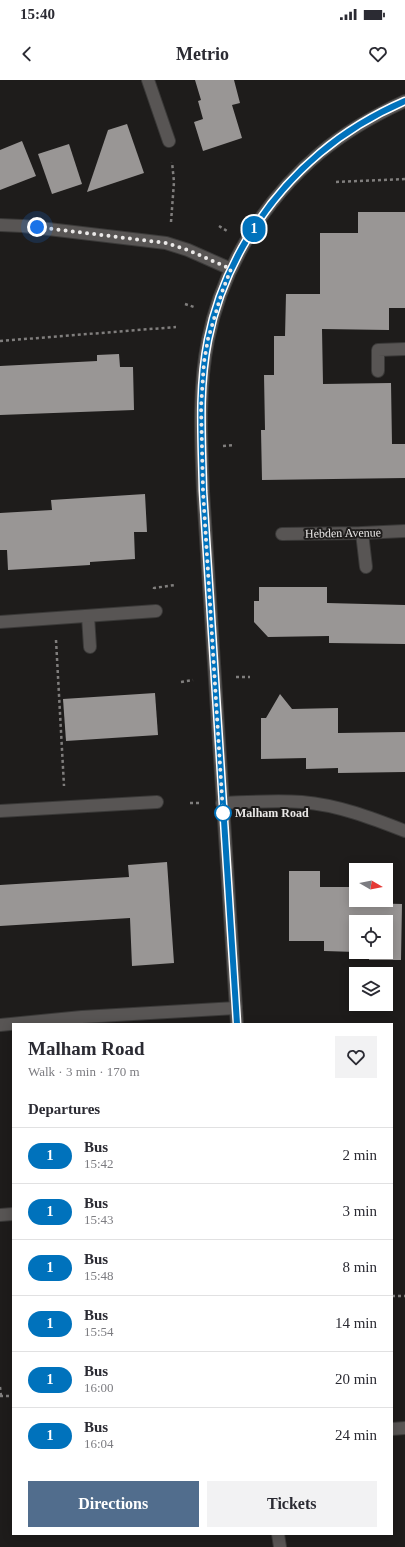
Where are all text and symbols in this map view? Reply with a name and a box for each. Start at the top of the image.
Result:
text: 15:40 [20,6,55,22]
icon: back [16,43,38,65]
icon: heart [367,43,389,65]
text: Metrio [176,44,229,64]
line badge: 1 [241,216,267,242]
your location [27,217,47,237]
text: 1 [251,221,258,236]
street label: Hebden Avenue [305,525,381,541]
marker: Malham Road [214,804,232,822]
place label: Malham Road [235,806,309,820]
north arrow [349,863,393,907]
map controls [349,863,393,1011]
button: locate [349,915,393,959]
button: layers [349,967,393,1011]
button: heart [335,1036,377,1078]
text: Malham Road [28,1038,145,1059]
text: Walk · 3 min · 170 m [28,1064,140,1079]
text: Departures [28,1101,100,1117]
text: Bus [84,1139,108,1155]
text: 2 min [342,1147,377,1163]
text: 1 [47,1148,54,1163]
text: 15:42 [84,1156,114,1171]
text: Bus [84,1195,108,1211]
text: 3 min [342,1203,377,1219]
text: 1 [47,1204,54,1219]
text: 15:43 [84,1212,114,1227]
text: Bus [84,1251,108,1267]
text: 8 min [342,1259,377,1275]
text: 1 [47,1260,54,1275]
text: 15:48 [84,1268,114,1283]
text: Bus [84,1307,108,1323]
text: 14 min [335,1315,377,1331]
text: 1 [47,1316,54,1331]
text: 15:54 [84,1324,114,1339]
text: Bus [84,1363,108,1379]
text: 20 min [335,1371,377,1387]
text: 1 [47,1372,54,1387]
text: 16:00 [84,1380,114,1395]
text: Bus [84,1419,108,1435]
text: 24 min [335,1427,377,1443]
text: 1 [47,1428,54,1443]
text: 16:04 [84,1436,114,1451]
button: Directions [28,1481,199,1527]
button: Tickets [207,1481,377,1527]

